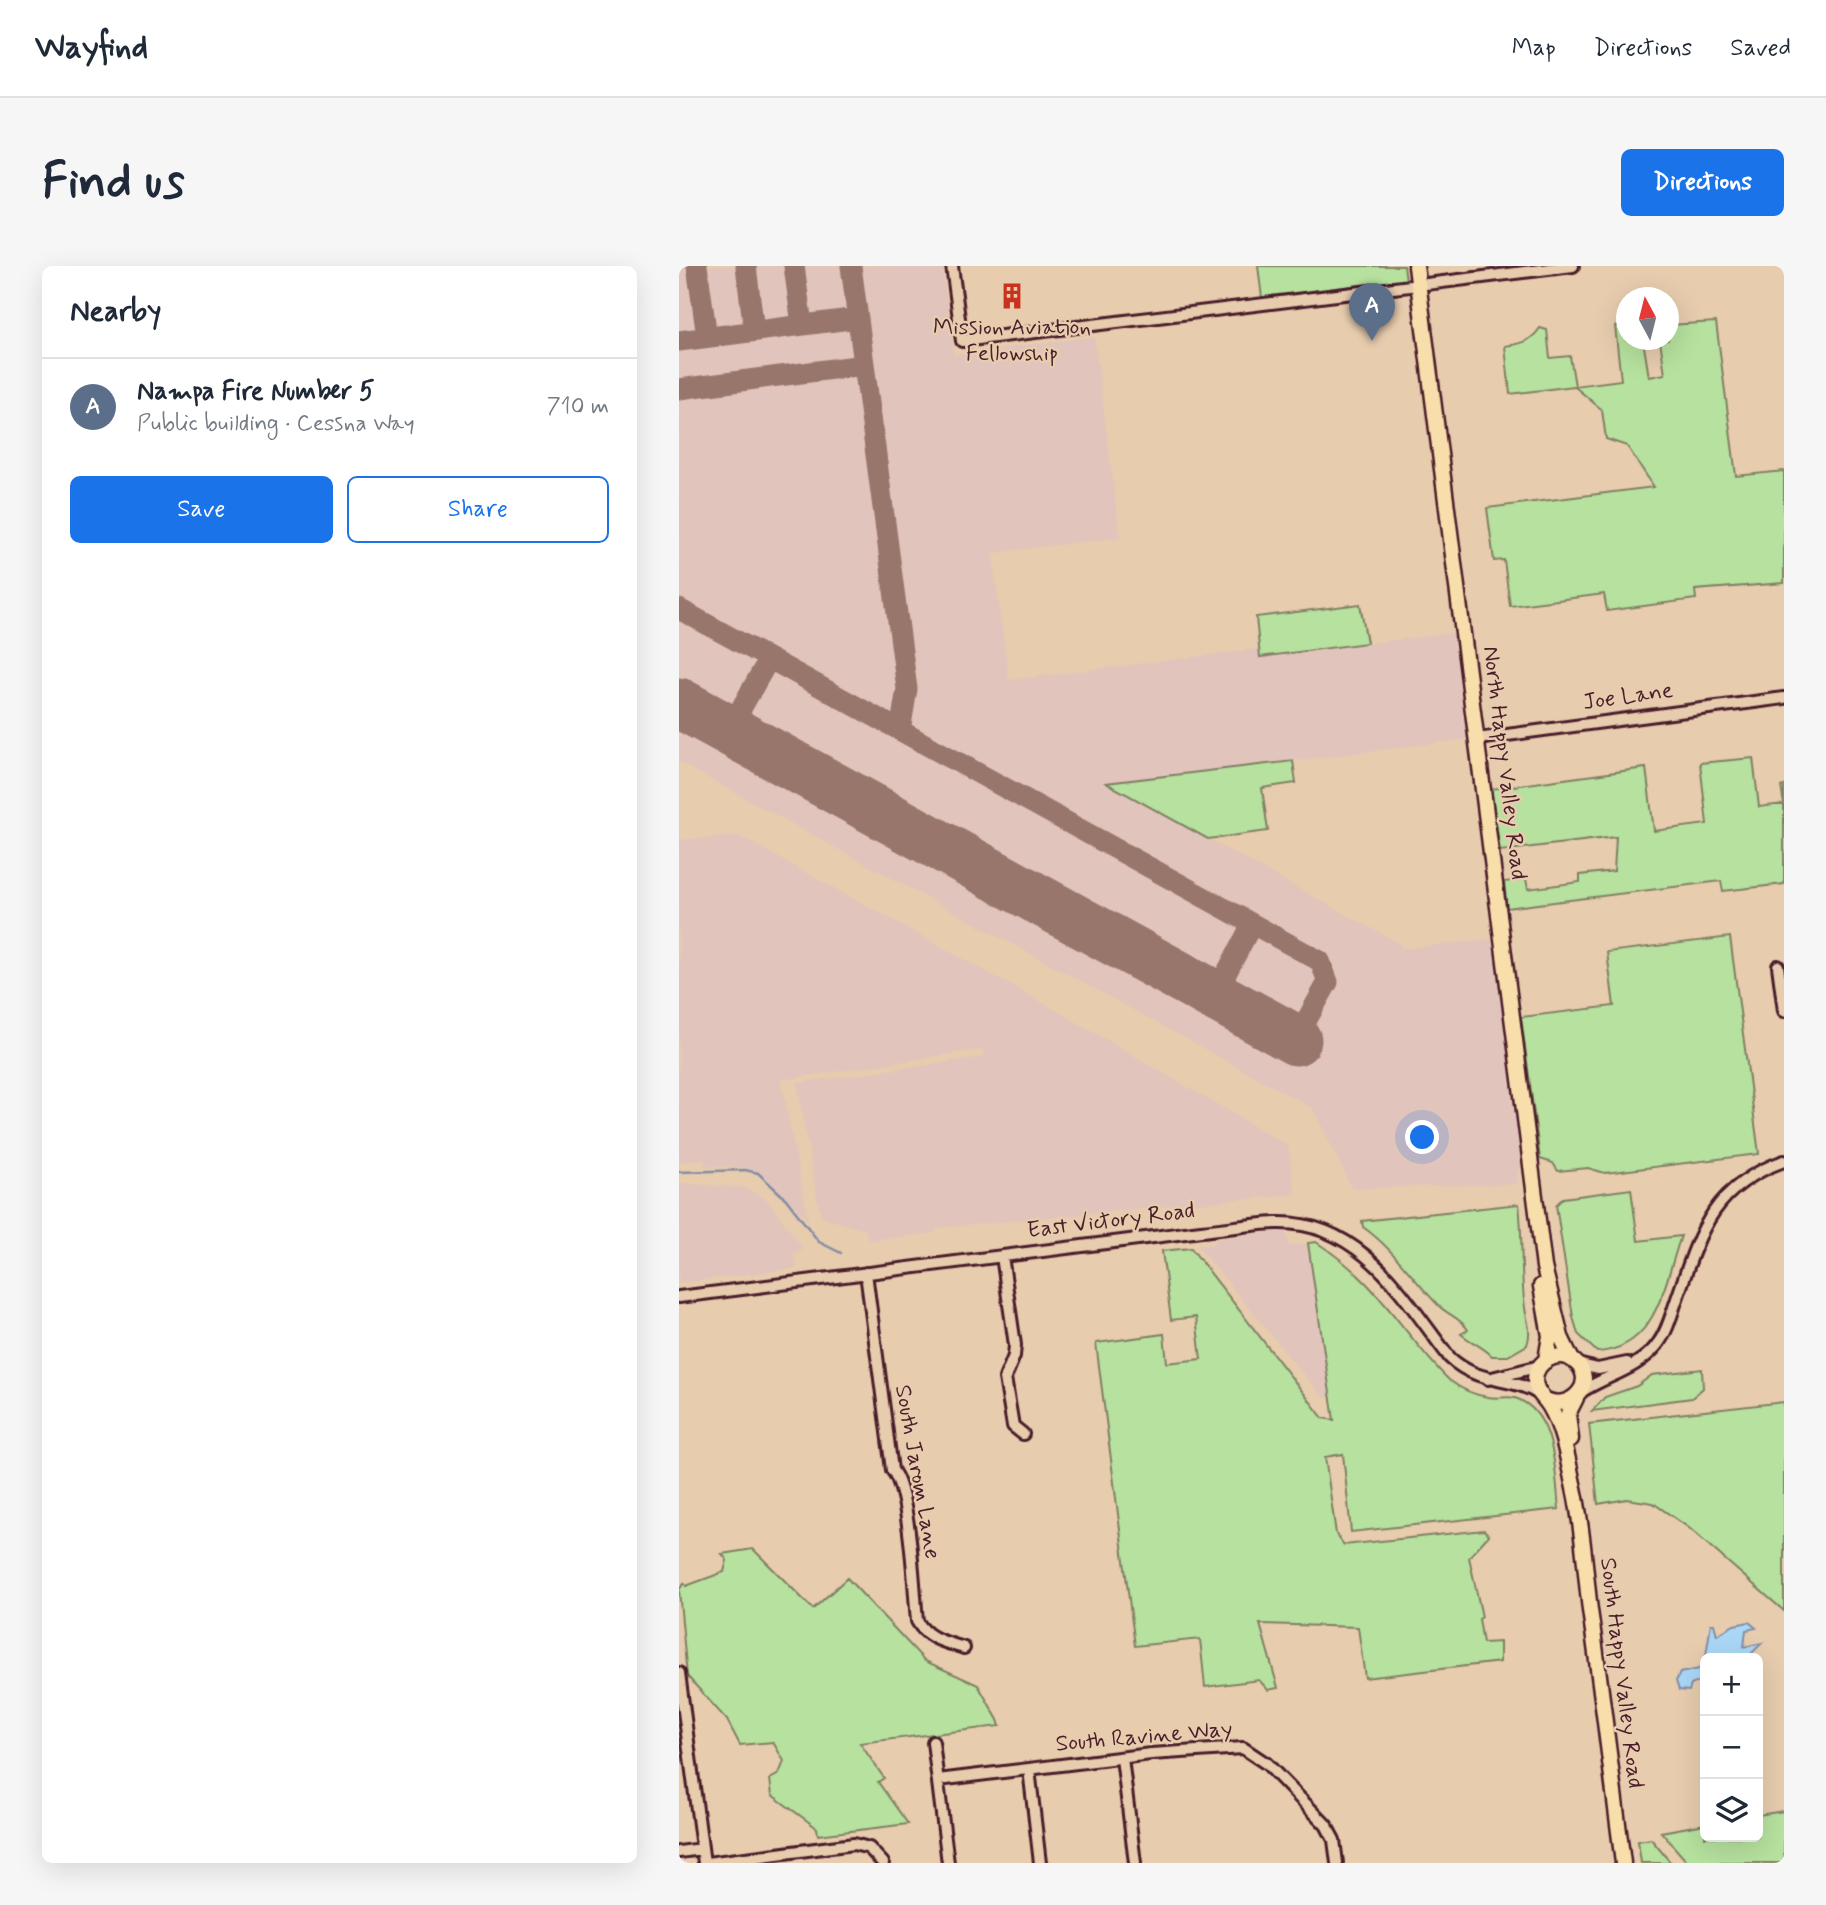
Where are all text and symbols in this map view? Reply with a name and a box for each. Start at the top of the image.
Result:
text: Wayfind [35,26,148,70]
text: Map [1512,33,1556,64]
text: Directions [1594,33,1692,64]
text: Saved [1730,33,1791,64]
button: Directions [1621,149,1784,216]
text: Find us [42,150,185,215]
building icon: Mission Aviation Fellowship [997,281,1027,311]
pin: A [1349,283,1395,341]
north arrow [1616,287,1679,350]
text: Nearby [70,292,161,331]
place label: Mission Aviation Fellowship [933,313,1091,369]
text: Nampa Fire Number 5 [137,375,375,409]
text: A [85,392,101,422]
text: 710 m [547,392,609,422]
text: Public building · Cessna Way [137,409,415,439]
button: Save [70,476,333,543]
button: Share [347,476,609,543]
street label: North Happy Valley Road [1475,644,1533,882]
street label: Joe Lane [1581,676,1675,718]
your location [1405,1120,1439,1154]
street label: East Victory Road [1025,1196,1197,1246]
street label: South Jarom Lane [887,1383,947,1561]
street label: South Happy Valley Road [1592,1556,1650,1790]
map controls [1700,1653,1763,1842]
button: + [1700,1653,1763,1716]
street label: South Ravine Way [1054,1714,1234,1760]
button: − [1700,1716,1763,1779]
button: layers [1700,1779,1763,1842]

